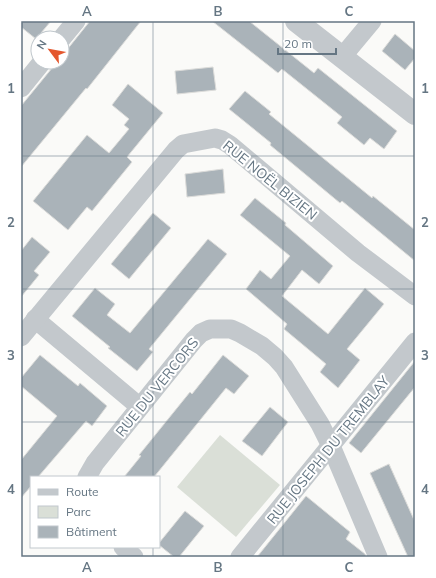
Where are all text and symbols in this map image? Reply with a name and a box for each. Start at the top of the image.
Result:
text: A [82,3,92,19]
text: B [214,3,223,19]
text: C [345,3,354,19]
north arrow [30,30,70,70]
scale bar [278,30,336,56]
text: 20 m [284,36,312,51]
text: N [33,37,50,52]
text: 1 [7,80,15,96]
text: 1 [421,80,429,96]
street label: RUE NOËL BIZIEN [219,136,321,224]
text: 2 [7,214,15,230]
text: 2 [421,214,429,230]
street label: RUE DU VERCORS [112,334,203,440]
text: 3 [7,347,15,363]
text: 3 [421,347,429,363]
street label: RUE JOSEPH DU TREMBLAY [263,372,394,528]
legend [30,476,160,548]
text: 4 [7,481,15,497]
text: 4 [421,481,429,497]
text: Route [66,484,99,499]
text: Parc [66,504,91,519]
text: Bâtiment [66,524,117,539]
text: A [82,559,92,575]
text: B [214,559,223,575]
text: C [345,559,354,575]

